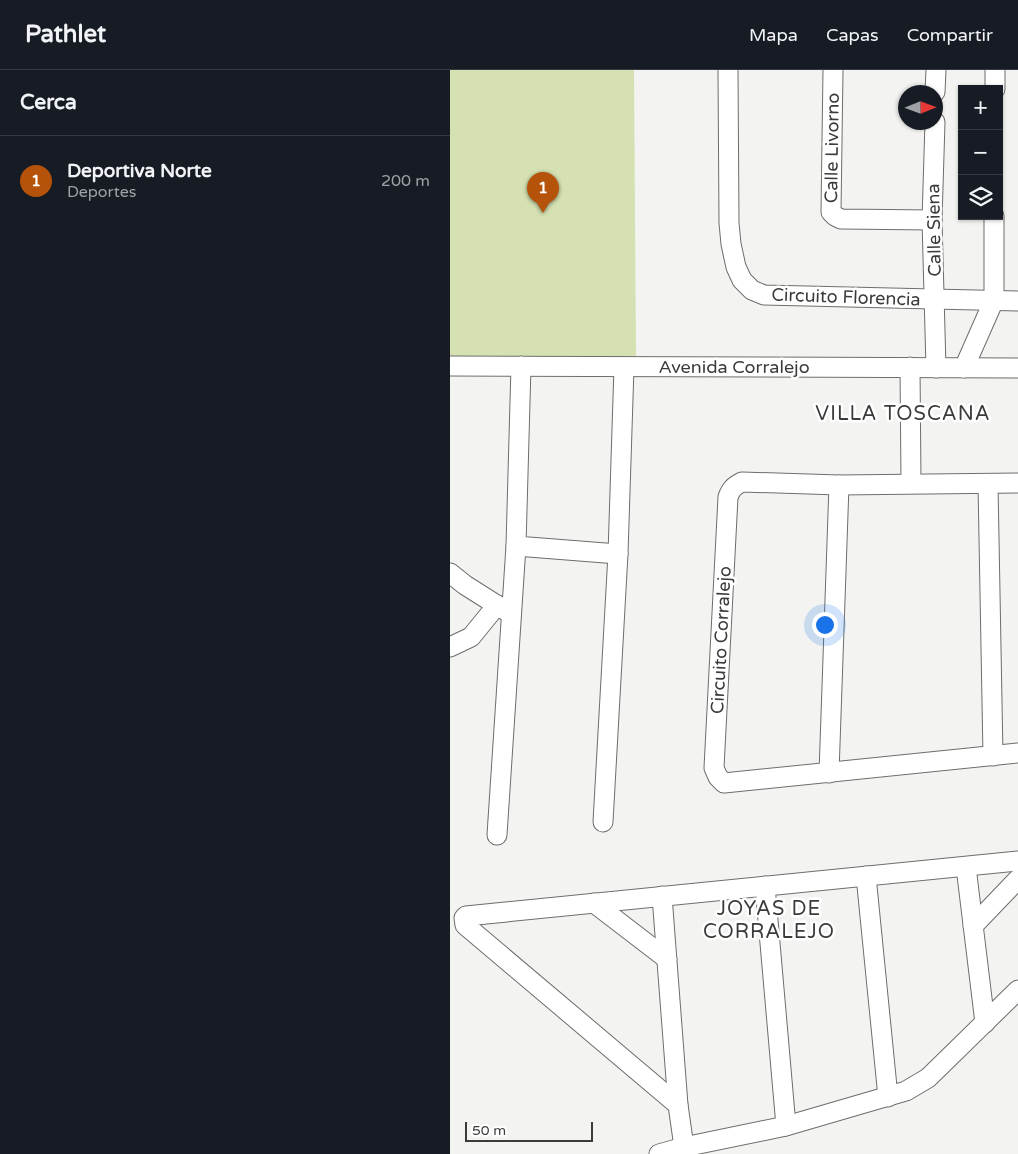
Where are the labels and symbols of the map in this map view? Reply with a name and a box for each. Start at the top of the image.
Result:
north arrow [898,85,943,130]
street label: Calle Livorno [820,93,844,203]
pin: 1 [527,172,559,213]
street label: Calle Siena [922,183,946,277]
street label: Circuito Florencia [771,283,921,311]
street label: Avenida Corralejo [658,356,810,378]
district label: VILLA TOSCANA [815,402,991,426]
street label: Circuito Corralejo [706,565,736,715]
your location [812,612,838,638]
district label: JOYAS DE CORRALEJO [703,897,835,944]
scale bar [465,1119,592,1142]

